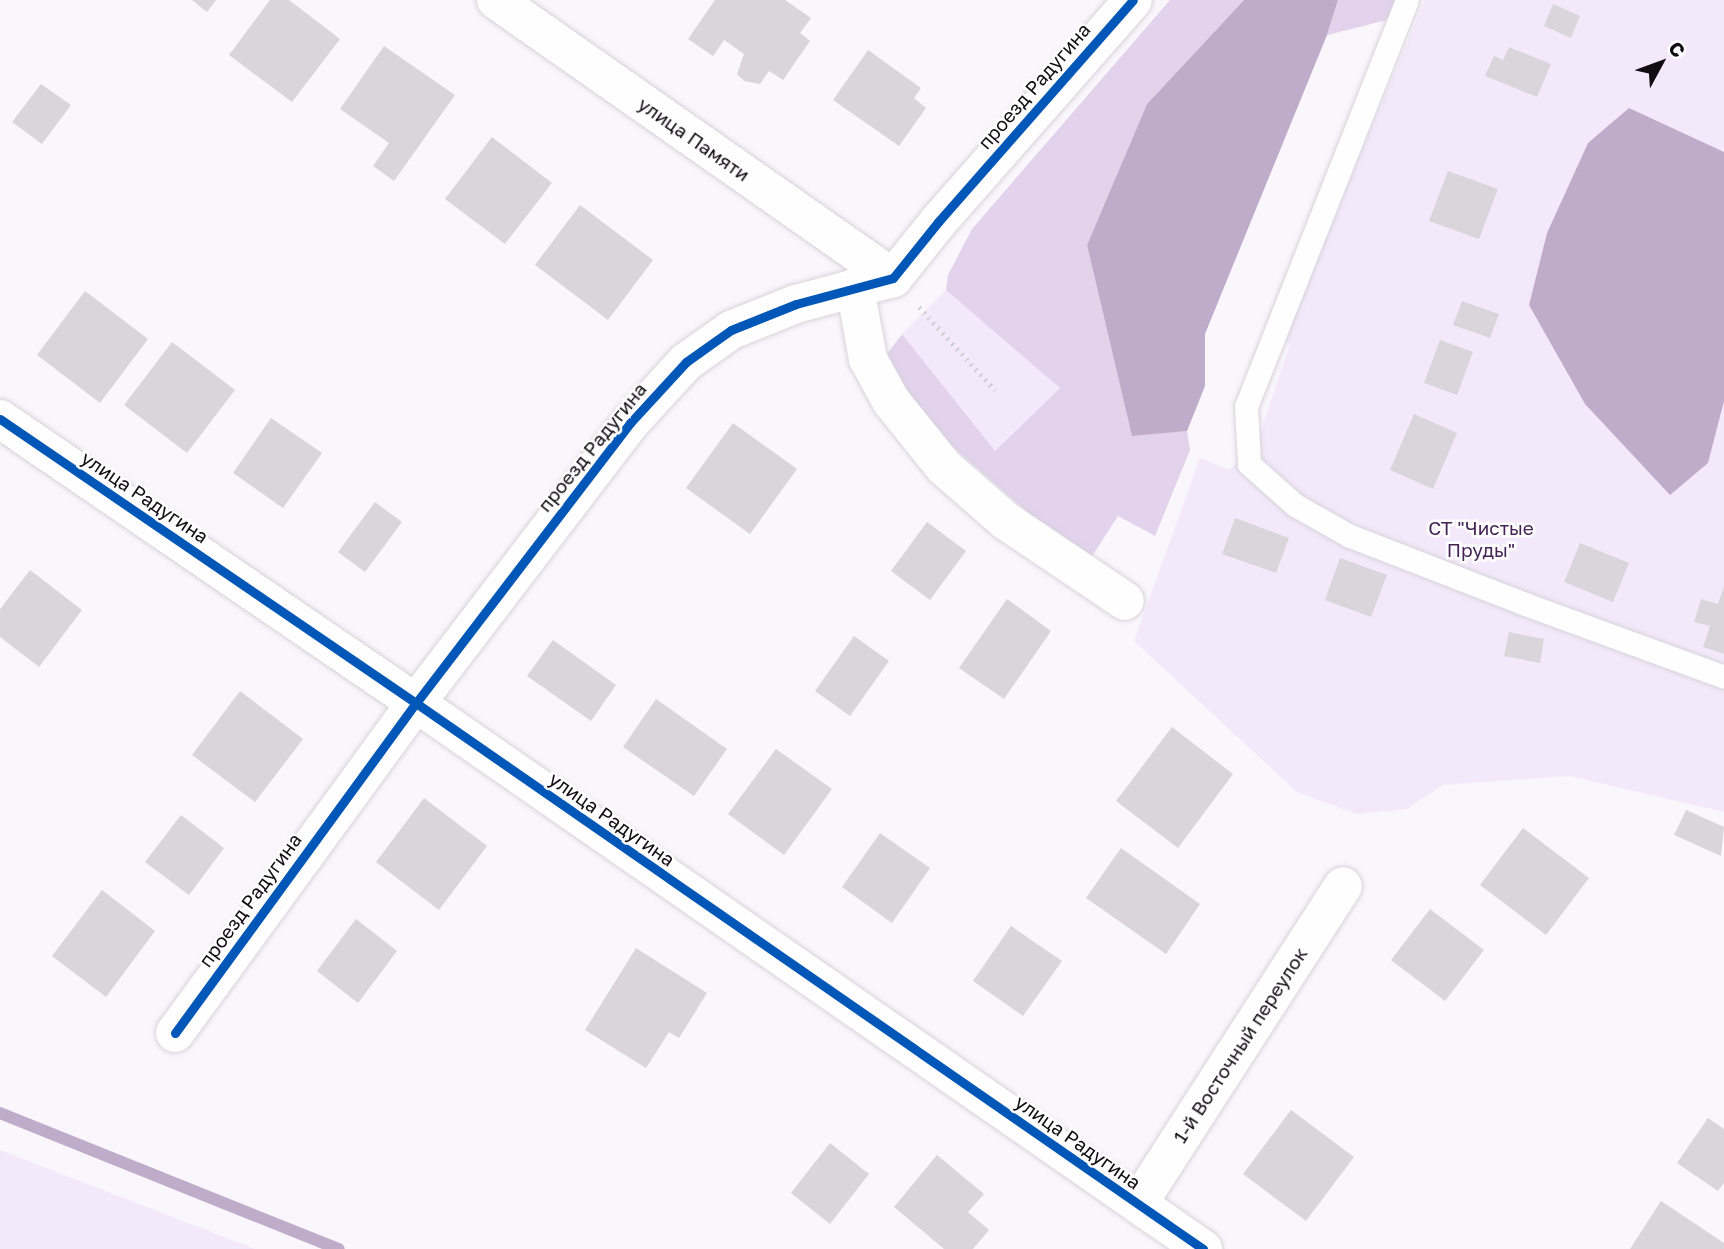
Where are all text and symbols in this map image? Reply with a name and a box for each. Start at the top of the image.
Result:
street label: проезд Радугина [973,18,1095,154]
north arrow [1626,28,1696,98]
text: С [1664,36,1690,62]
street label: улица Памяти [634,92,754,186]
street label: проезд Радугина [533,378,651,516]
street label: улица Радугина [77,446,213,548]
park label: СТ "Чистые Пруды" [1428,517,1534,561]
street label: улица Радугина [545,767,679,871]
street label: проезд Радугина [194,829,306,971]
street label: 1-й Восточный переулок [1168,943,1312,1147]
street label: улица Радугина [1011,1090,1145,1194]

